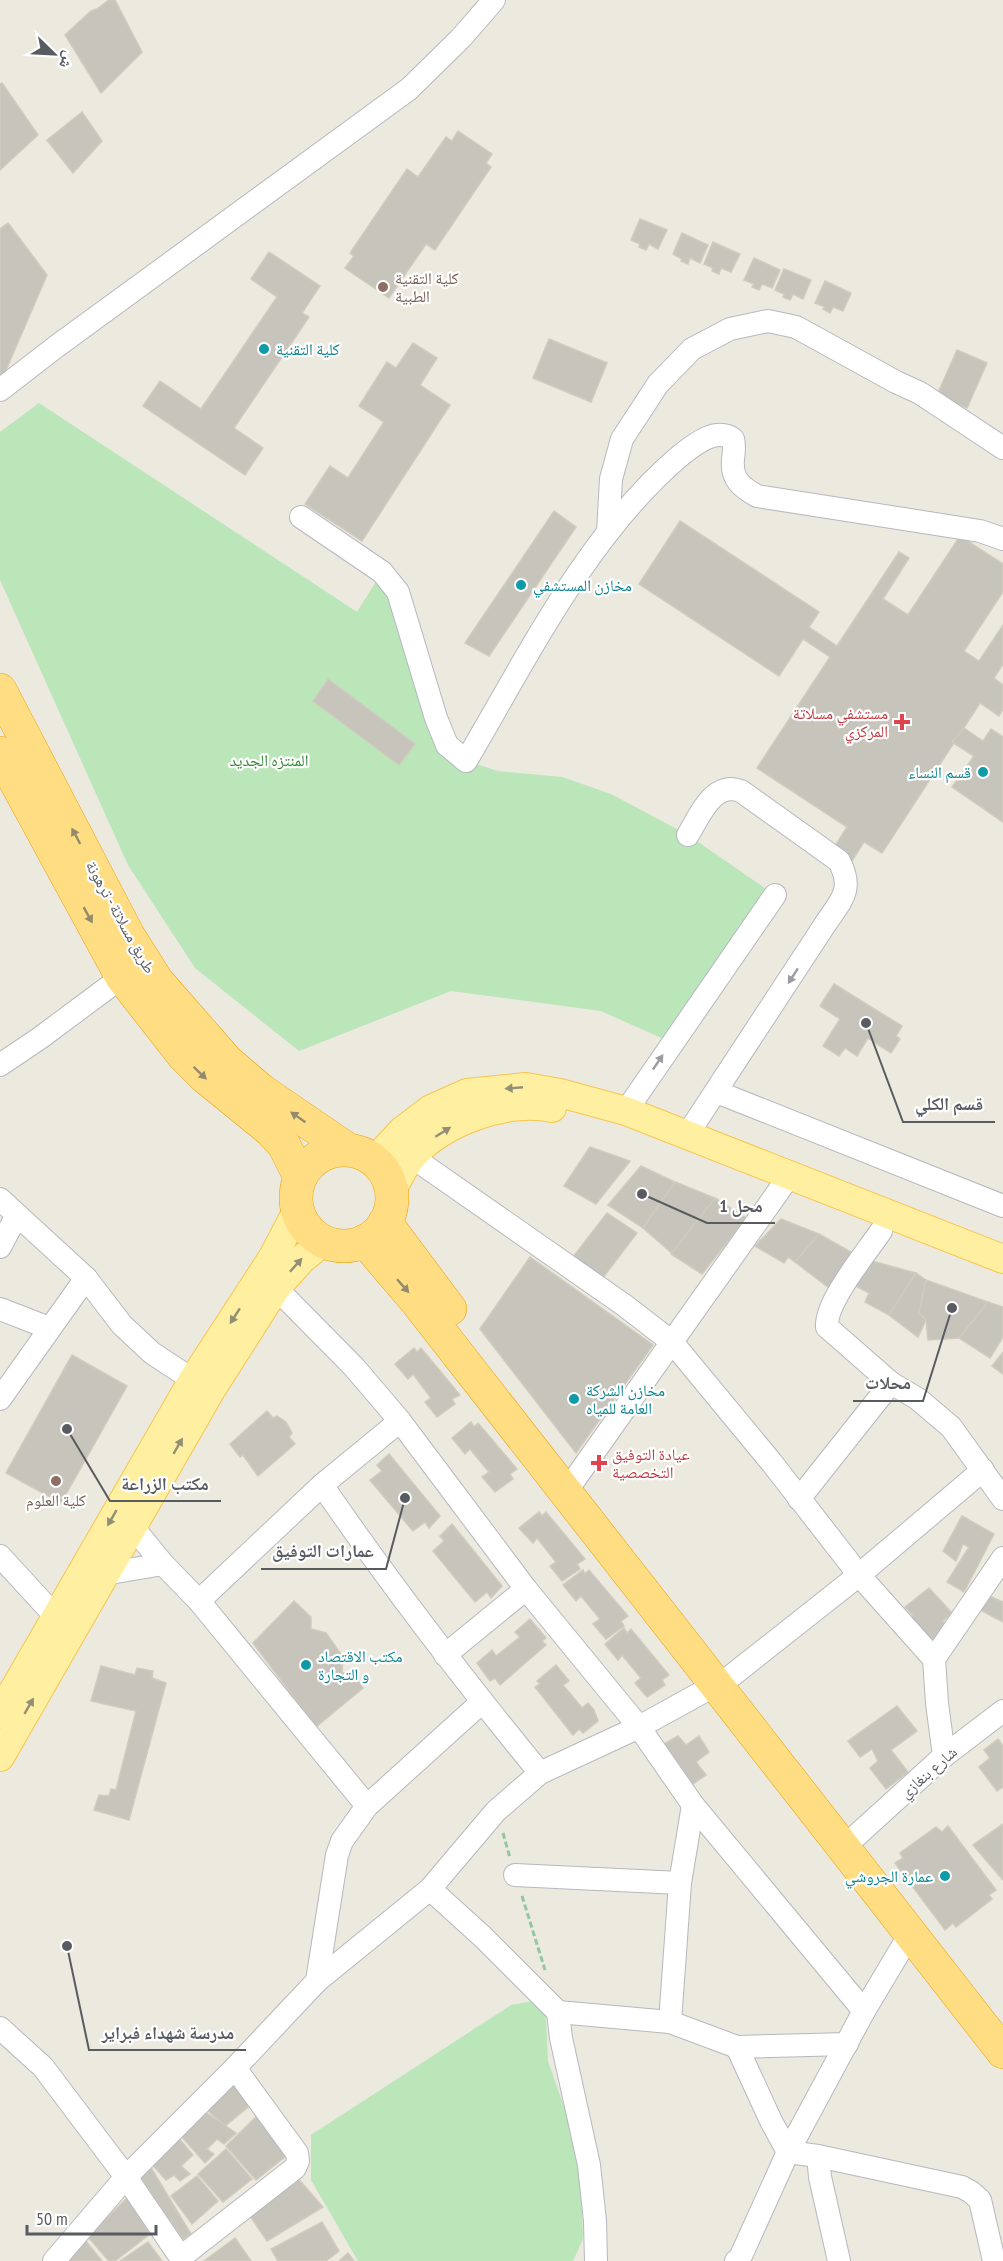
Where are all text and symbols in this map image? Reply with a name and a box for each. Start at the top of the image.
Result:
north arrow [24,24,84,84]
text: ش [55,48,80,72]
place label: كلية التقنية الطبية [395,268,459,306]
marker: كلية التقنية الطبية [376,280,390,294]
place label: كلية التقنية [276,339,340,359]
marker: كلية التقنية [257,342,271,356]
place label: مخازن المستشفي [533,575,632,598]
marker: مخازن المستشفي [514,578,528,592]
place label: مستشفي مسلاتة المركزي [793,703,888,744]
marker: مستشفي مسلاتة المركزي [893,713,911,731]
park label: المنتزه الجديد [229,750,309,770]
place label: قسم النساء [908,762,971,783]
marker: قسم النساء [976,765,990,779]
one-way arrow [71,827,81,844]
street label: طريق مسلاتة - ترهونة [81,857,160,977]
one-way arrow [83,906,93,923]
one-way arrow [787,967,798,984]
one-way arrow [652,1054,663,1070]
one-way arrow [193,1065,207,1079]
one-way arrow [504,1083,523,1093]
callout: قسم الكلي [903,1086,995,1122]
text: قسم الكلي [915,1092,983,1118]
one-way arrow [291,1111,307,1123]
one-way arrow [435,1126,452,1137]
callout: محل 1 [707,1187,775,1223]
text: محل 1 [719,1194,763,1217]
one-way arrow [289,1258,303,1273]
one-way arrow [396,1278,409,1293]
one-way arrow [229,1307,241,1323]
callout: محلات [853,1365,923,1401]
text: محلات [865,1371,911,1394]
place label: مخازن الشركة العامة للمياه [586,1380,665,1418]
marker: مخازن الشركة العامة للمياه [567,1392,581,1406]
one-way arrow [173,1438,184,1454]
place label: عيادة التوفيق التخصصية [612,1444,690,1482]
marker: عيادة التوفيق التخصصية [590,1454,608,1472]
callout: مكتب الزراعة [110,1465,221,1501]
text: مكتب الزراعة [121,1472,209,1495]
marker: كلية العلوم [49,1474,63,1488]
place label: كلية العلوم [26,1490,86,1511]
one-way arrow [107,1510,117,1527]
callout: عمارات التوفيق [261,1533,386,1569]
text: عمارات التوفيق [272,1539,374,1562]
place label: مكتب الاقتصاد و التجارة [318,1646,403,1684]
marker: مكتب الاقتصاد و التجارة [299,1658,313,1672]
one-way arrow [23,1698,34,1714]
street label: شارع بنغازي [895,1742,963,1805]
place label: عمارة الجروشي [845,1866,933,1889]
marker: عمارة الجروشي [938,1869,952,1883]
callout: مدرسة شهداء فبراير [89,2014,246,2050]
text: مدرسة شهداء فبراير [101,2021,234,2044]
scale bar [27,2198,156,2236]
text: 50 m [36,2207,68,2230]

